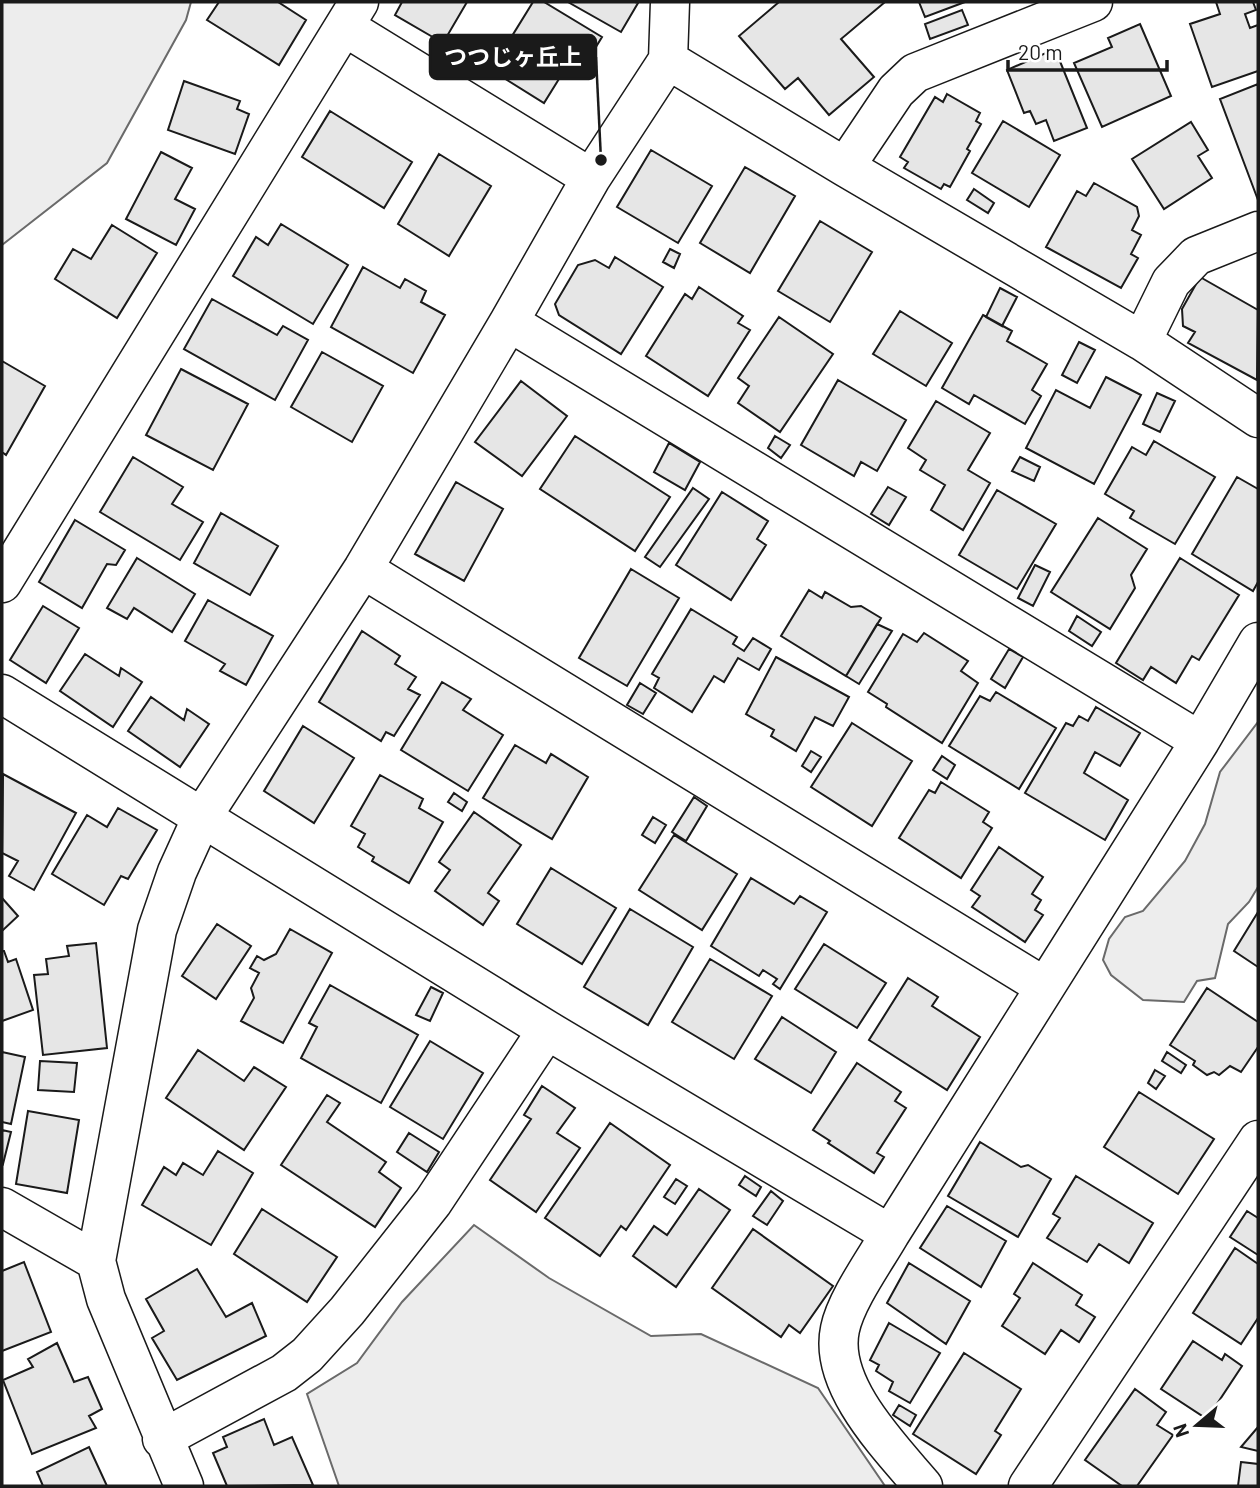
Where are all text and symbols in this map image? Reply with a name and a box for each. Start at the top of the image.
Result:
scale bar [1008,28,1167,72]
callout: つつじヶ丘上 [430,35,596,79]
text: 20 m [1018,39,1063,64]
text: つつじヶ丘上 [444,42,582,70]
north arrow [1162,1390,1232,1460]
text: N [1168,1421,1193,1440]

